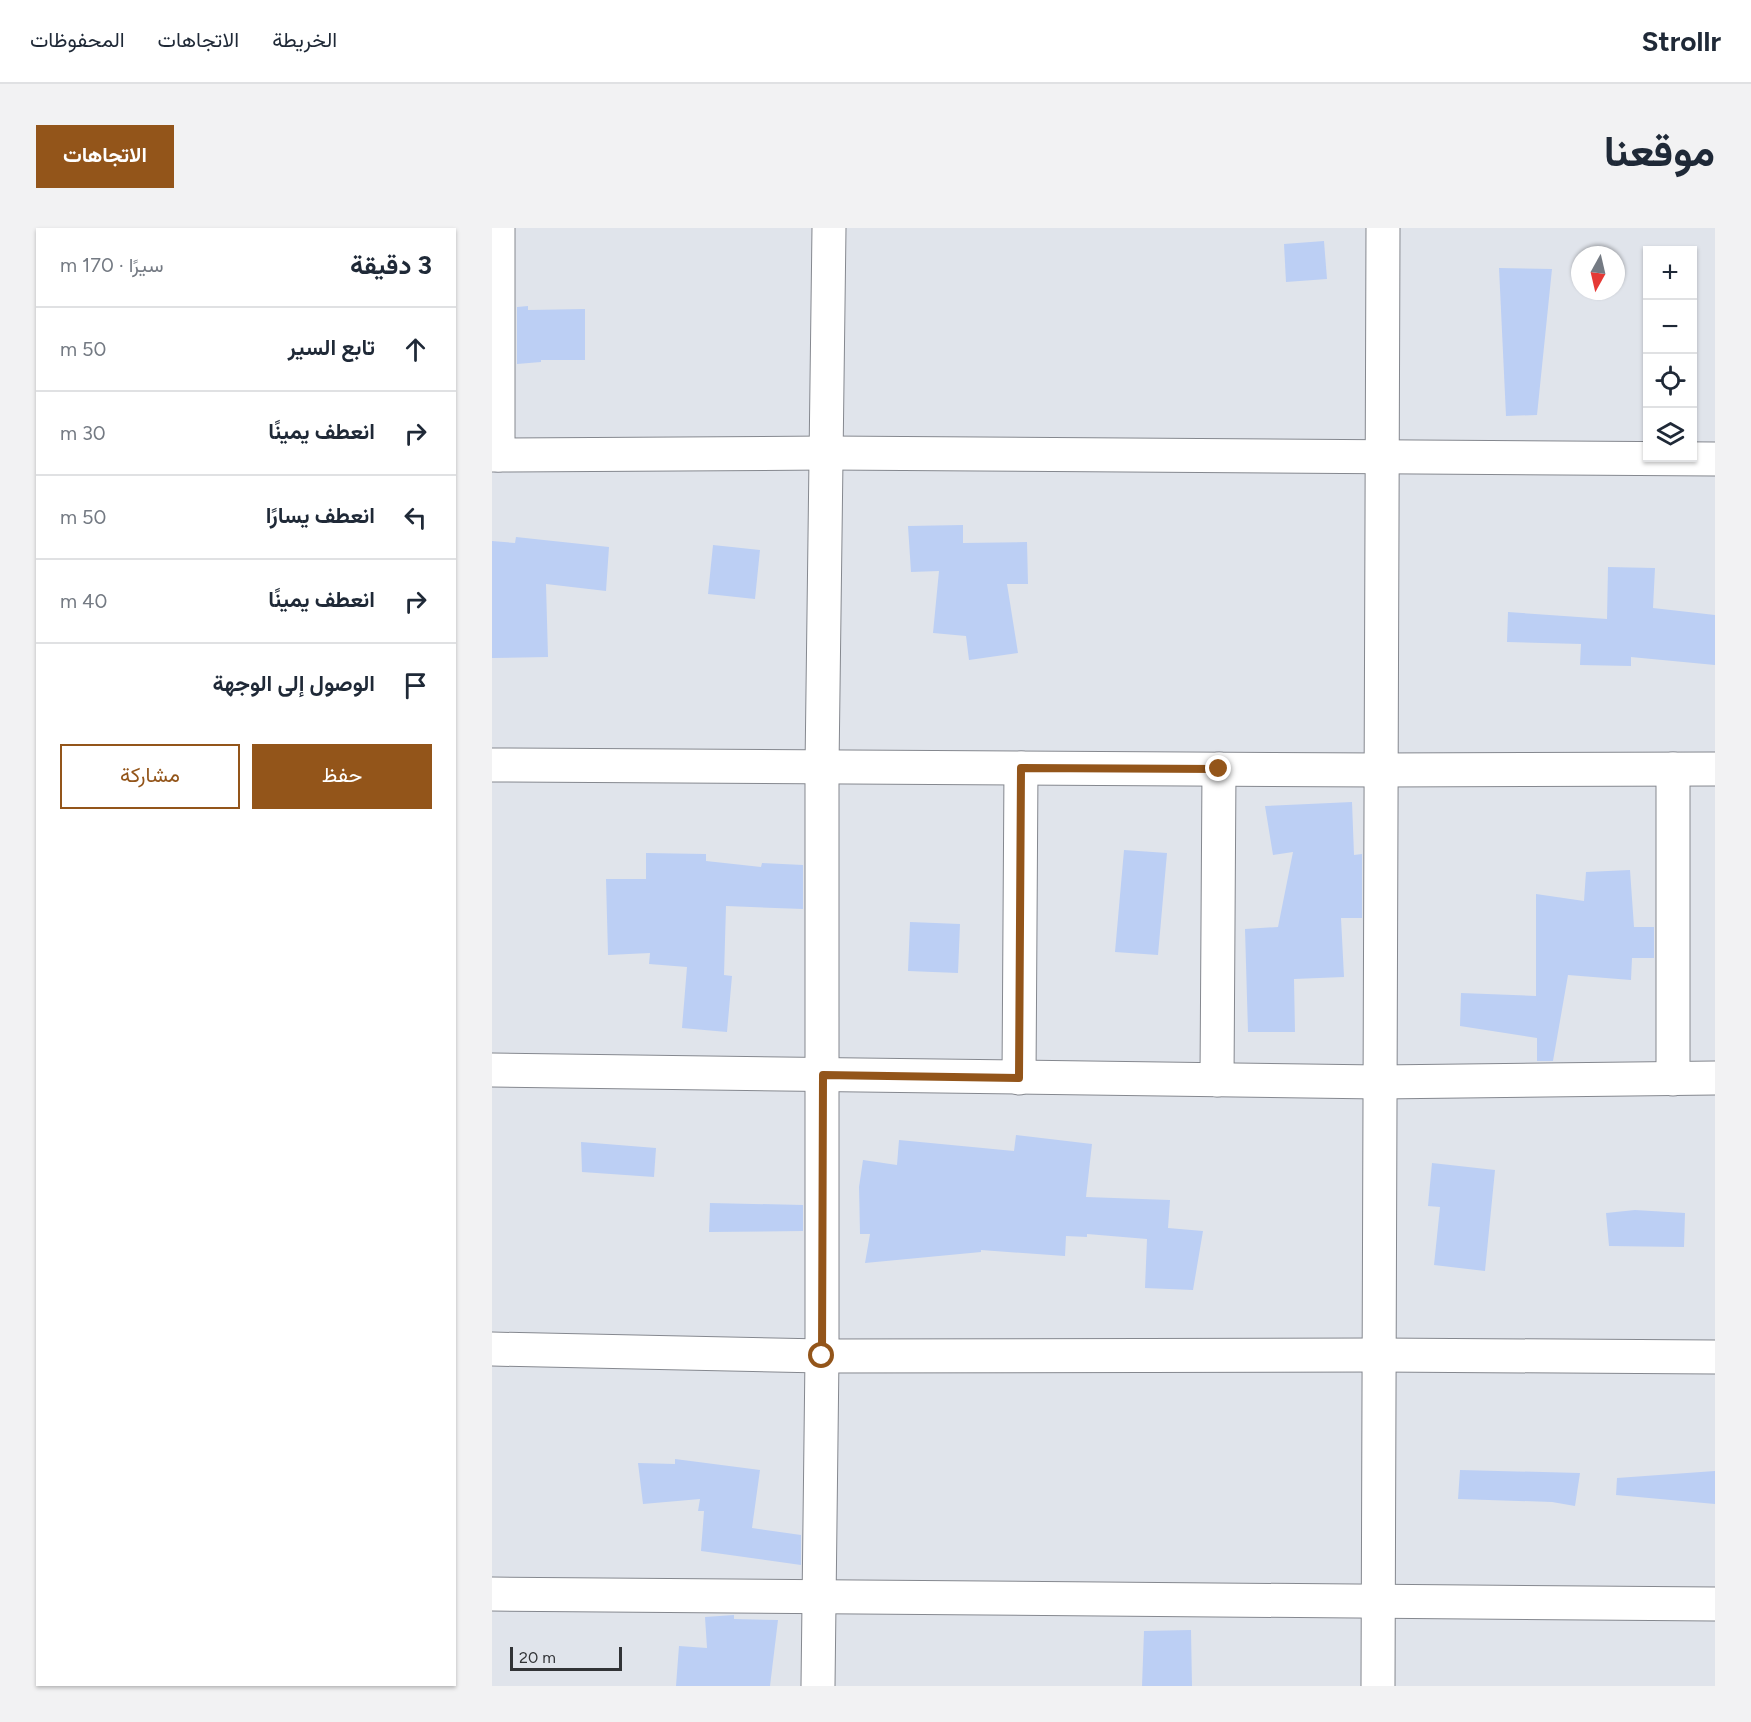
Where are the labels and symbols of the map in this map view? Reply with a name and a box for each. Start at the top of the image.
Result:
north arrow [1571,246,1625,300]
route end [1205,755,1231,781]
route start [808,1342,834,1368]
scale bar [510,1644,622,1672]

